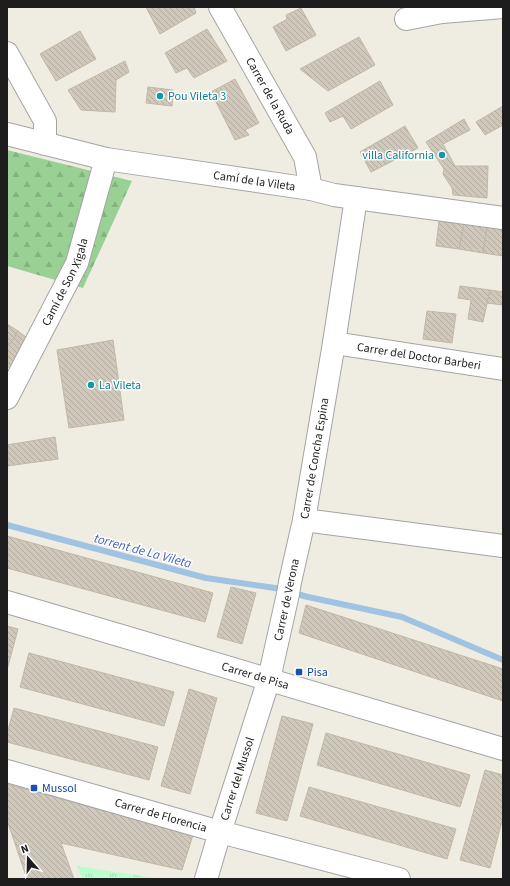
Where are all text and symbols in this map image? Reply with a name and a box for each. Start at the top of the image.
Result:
street label: Carrer de la Ruda [241,54,299,138]
place label: Pou Vileta 3 [168,88,226,105]
marker: Pou Vileta 3 [155,91,165,101]
place label: villa California [362,147,434,164]
marker: villa California [437,150,447,160]
street label: Camí de la Vileta [212,167,296,196]
street label: Camí de Son Xigala [38,236,93,329]
street label: Carrer del Doctor Barberi [356,339,482,374]
place label: La Vileta [99,377,141,394]
marker: La Vileta [86,380,96,390]
street label: Carrer de Concha Espina [296,397,334,520]
water label: torrent de La Vileta [92,529,194,573]
street label: Carrer de Verona [270,557,304,643]
street label: Carrer de Pisa [219,658,291,694]
place label: Pisa [307,664,328,681]
marker: Pisa [294,667,304,677]
street label: Carrer del Mussol [216,735,259,823]
place label: Mussol [42,780,77,797]
marker: Mussol [29,783,39,793]
street label: Carrer de Florencia [113,794,209,837]
north arrow [8,838,48,878]
text: N [19,841,31,857]

